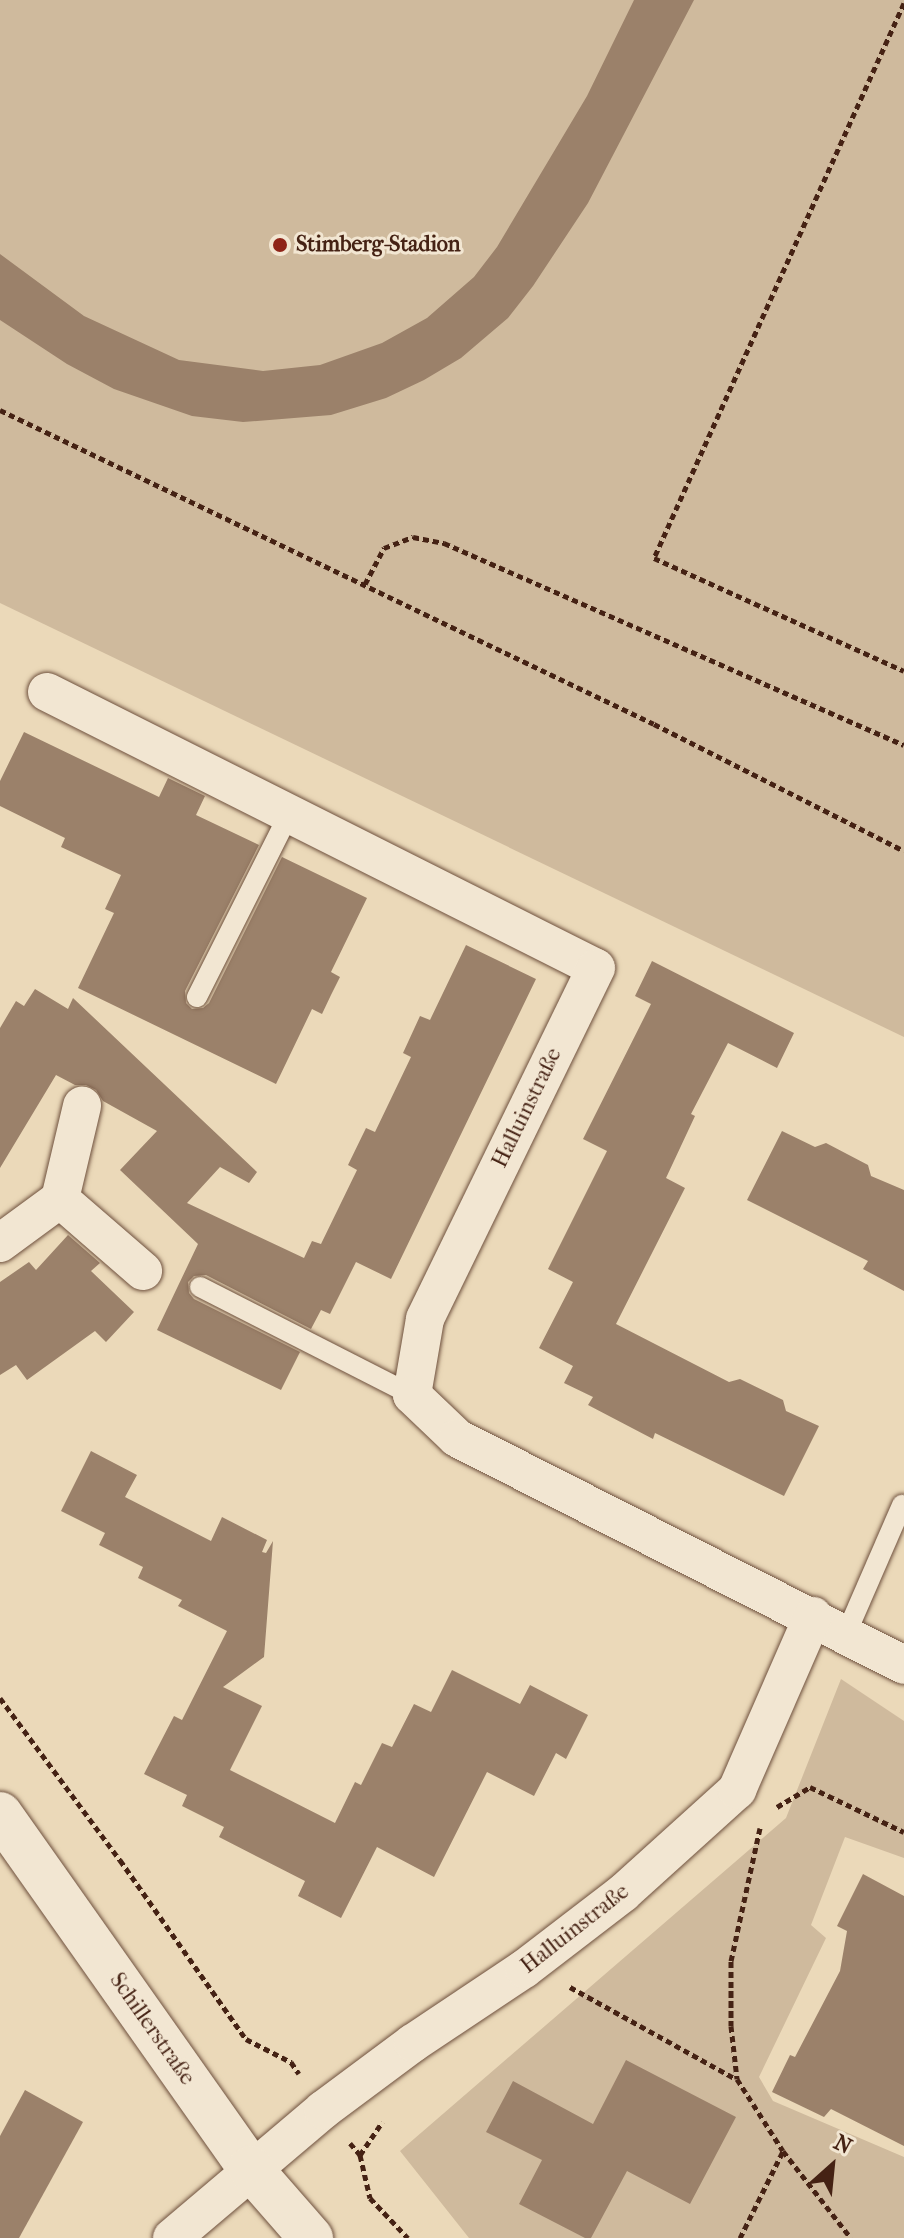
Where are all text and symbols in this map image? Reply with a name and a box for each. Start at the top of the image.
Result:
place label: Stimberg-Stadion [296,232,461,258]
marker: Stimberg-Stadion [271,236,289,254]
street label: Halluinstraße [487,1044,567,1172]
street label: Halluinstraße [516,1879,634,1979]
street label: Schillerstraße [104,1968,200,2090]
north arrow [792,2126,872,2206]
text: N [830,2129,856,2160]

